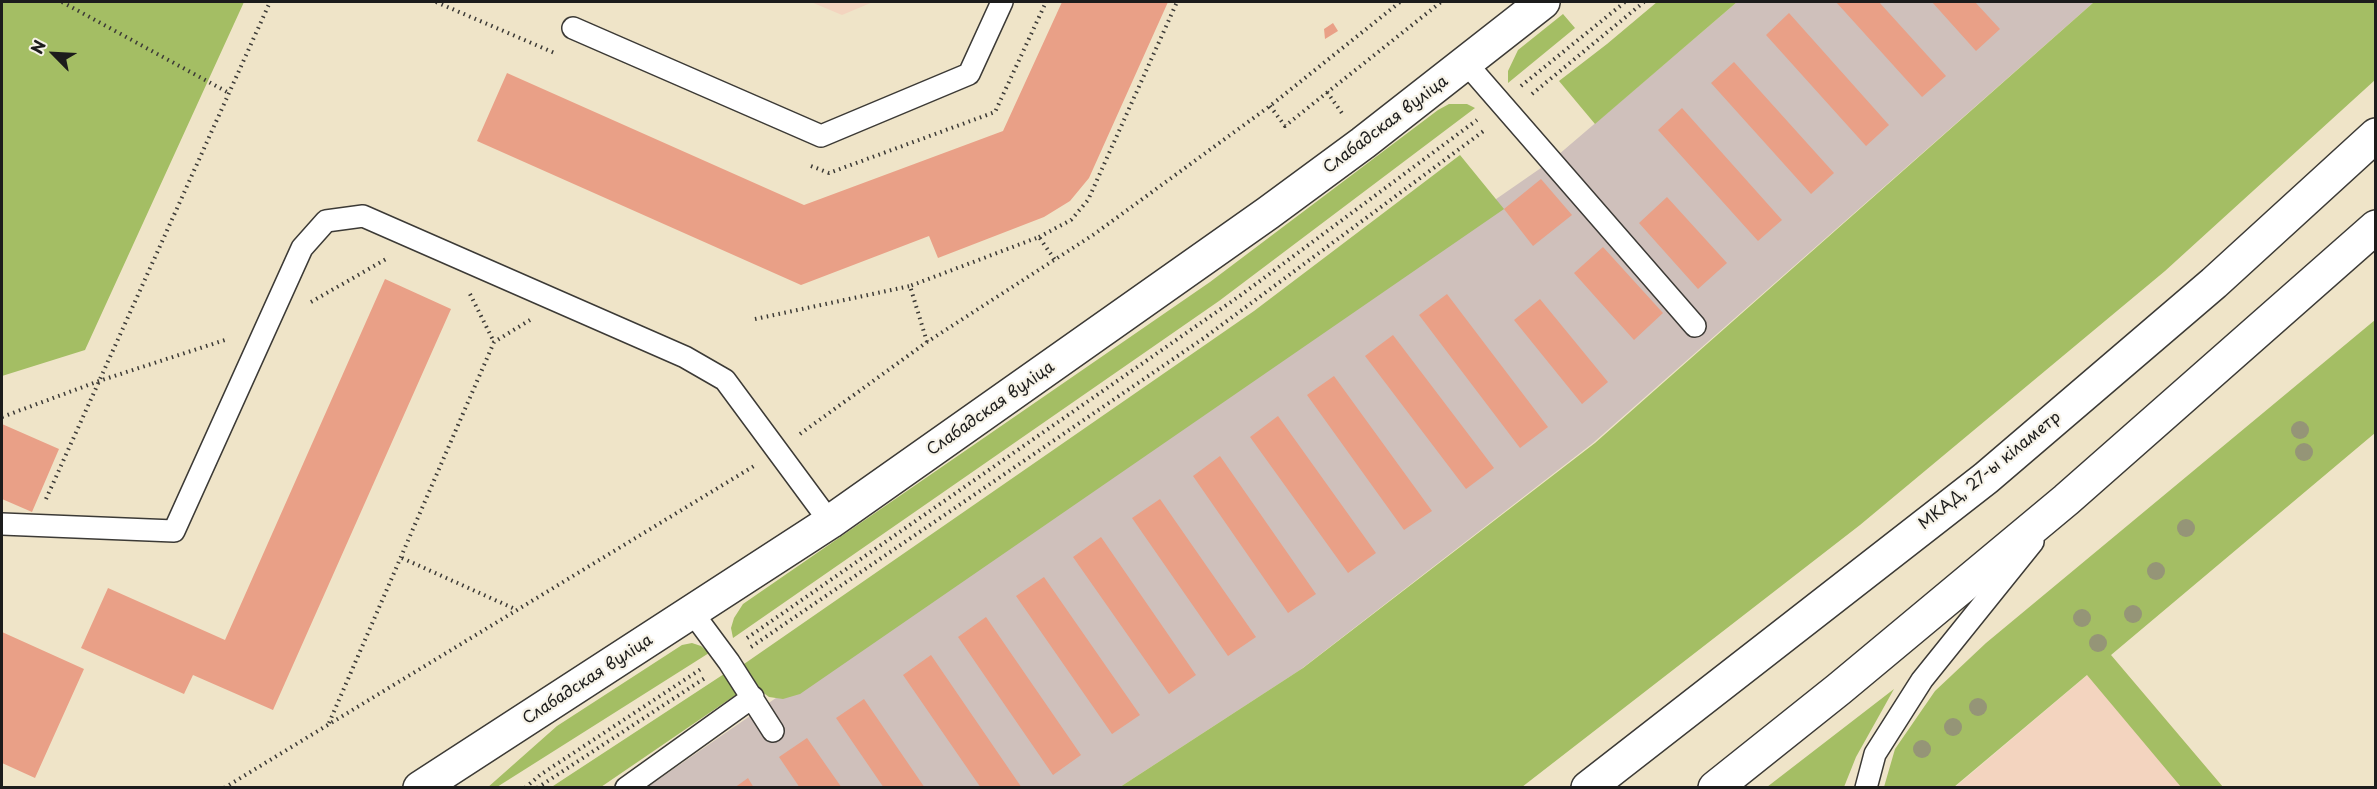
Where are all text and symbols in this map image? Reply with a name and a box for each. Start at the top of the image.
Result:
north arrow [24,24,84,84]
text: N [24,36,51,57]
street label: Слабадская вуліца [1320,72,1452,178]
street label: Слабадская вуліца [924,358,1058,460]
street label: МКАД, 27-ы кіламетр [1915,408,2065,534]
street label: Слабадская вуліца [519,631,657,729]

